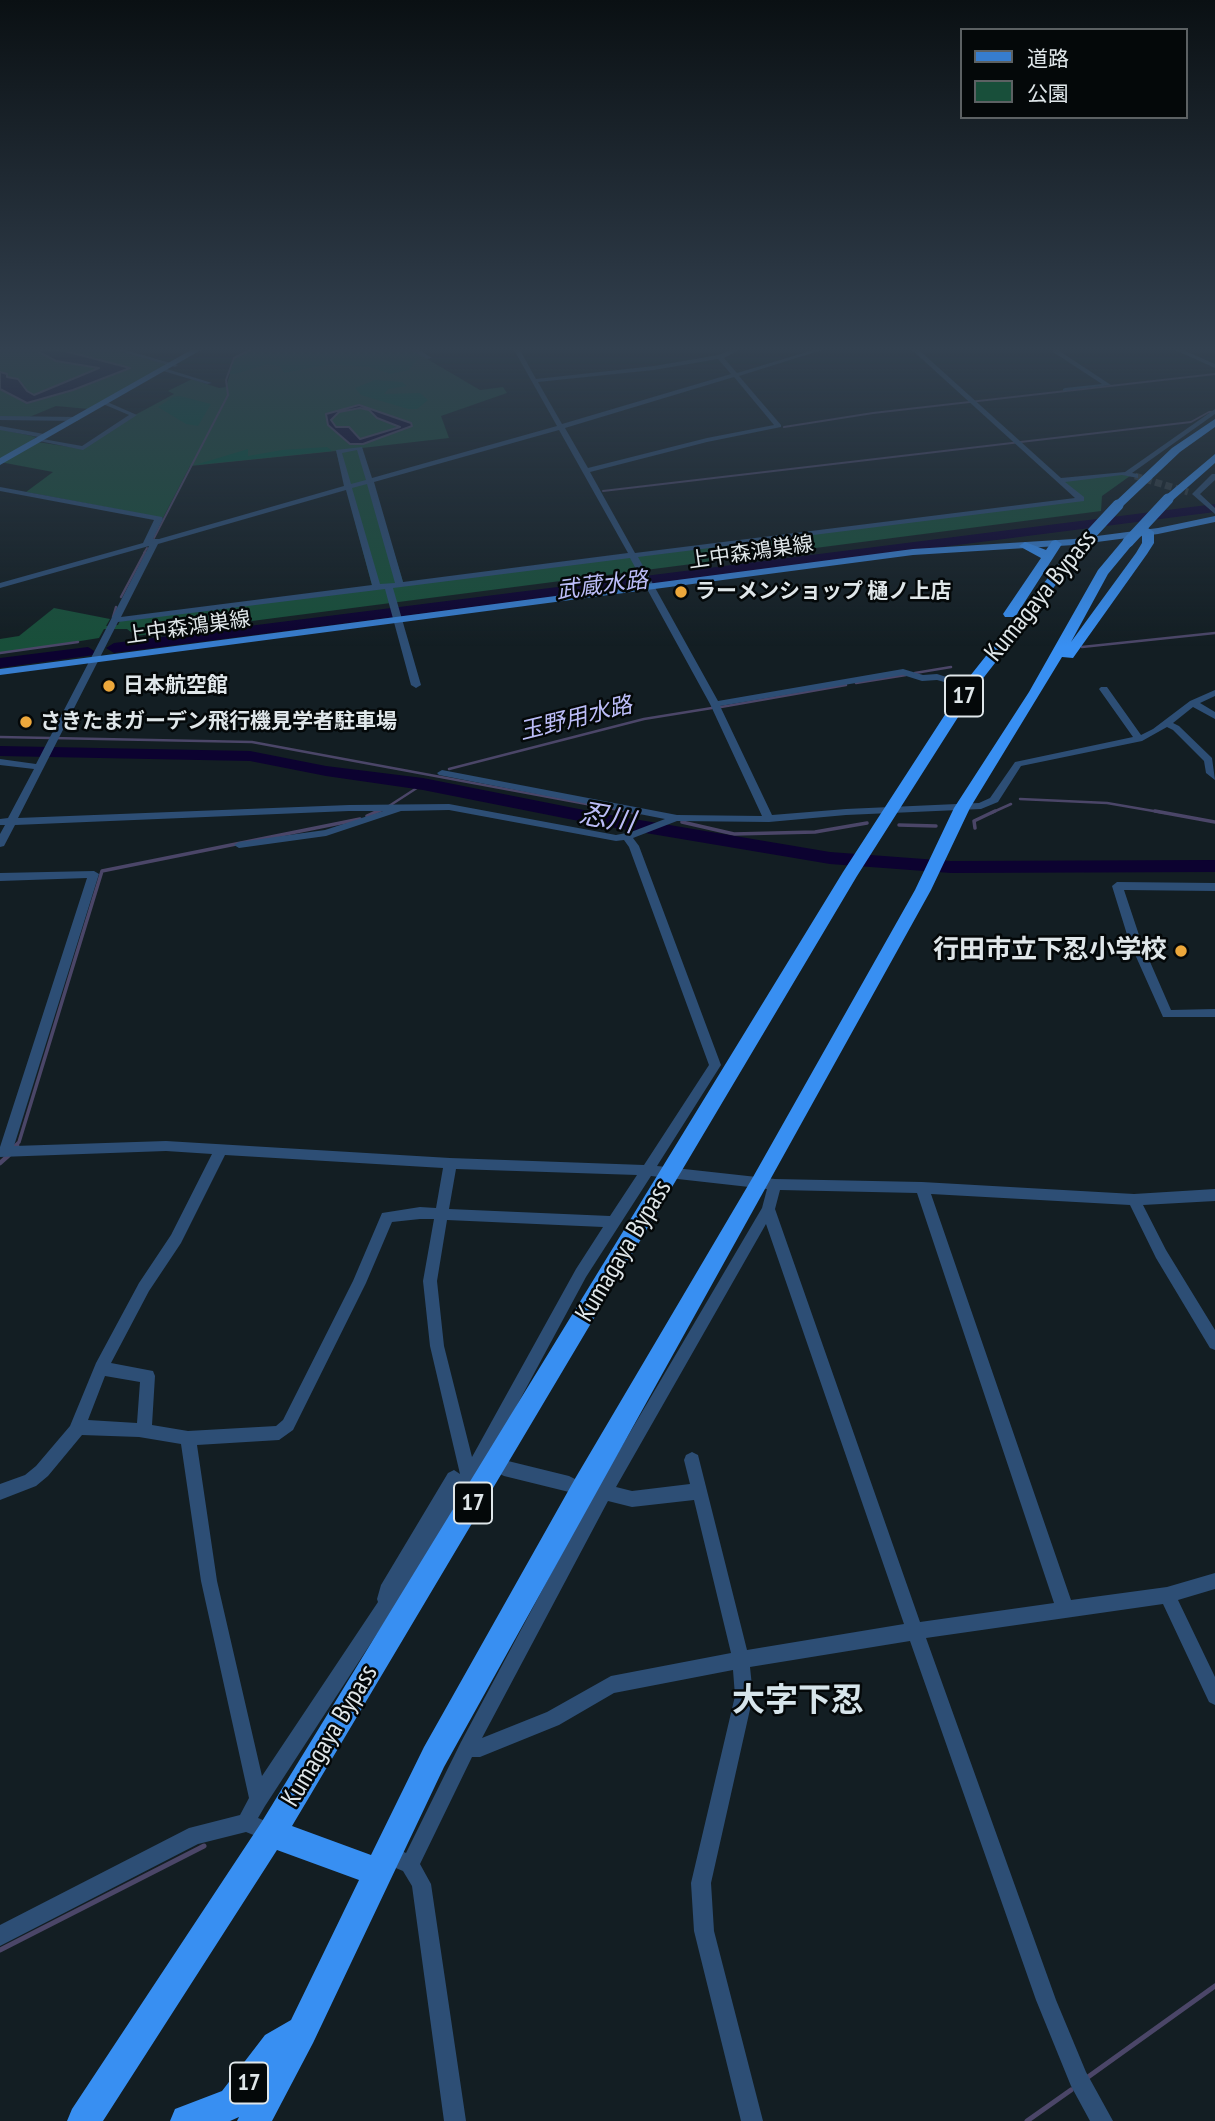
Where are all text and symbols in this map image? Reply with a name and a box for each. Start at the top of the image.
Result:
legend [960,28,1187,119]
text: 道路 [1027,45,1069,72]
text: 公園 [1027,80,1069,107]
street label: Kumagaya Bypass [979,524,1103,668]
street label: 上中森鴻巣線 [687,532,815,574]
water label: 武蔵水路 [555,567,649,605]
place label: ラーメンショップ 樋ノ上店 [695,579,951,605]
marker: ラーメンショップ 樋ノ上店 [673,584,689,600]
street label: 上中森鴻巣線 [124,607,252,649]
place label: 日本航空館 [123,673,228,699]
road number: 17 [945,676,983,716]
marker: 日本航空館 [101,678,117,694]
water label: 玉野用水路 [517,692,635,746]
place label: さきたまガーデン飛行機見学者駐車場 [40,709,397,735]
marker: さきたまガーデン飛行機見学者駐車場 [18,714,34,730]
water label: 忍川 [577,798,637,840]
place label: 行田市立下忍小学校 [933,935,1167,967]
marker: 行田市立下忍小学校 [1173,943,1189,959]
street label: Kumagaya Bypass [570,1175,678,1327]
road number: 17 [454,1483,492,1524]
street label: Kumagaya Bypass [276,1660,384,1812]
district label: 大字下忍 [732,1682,864,1722]
road number: 17 [230,2062,268,2104]

